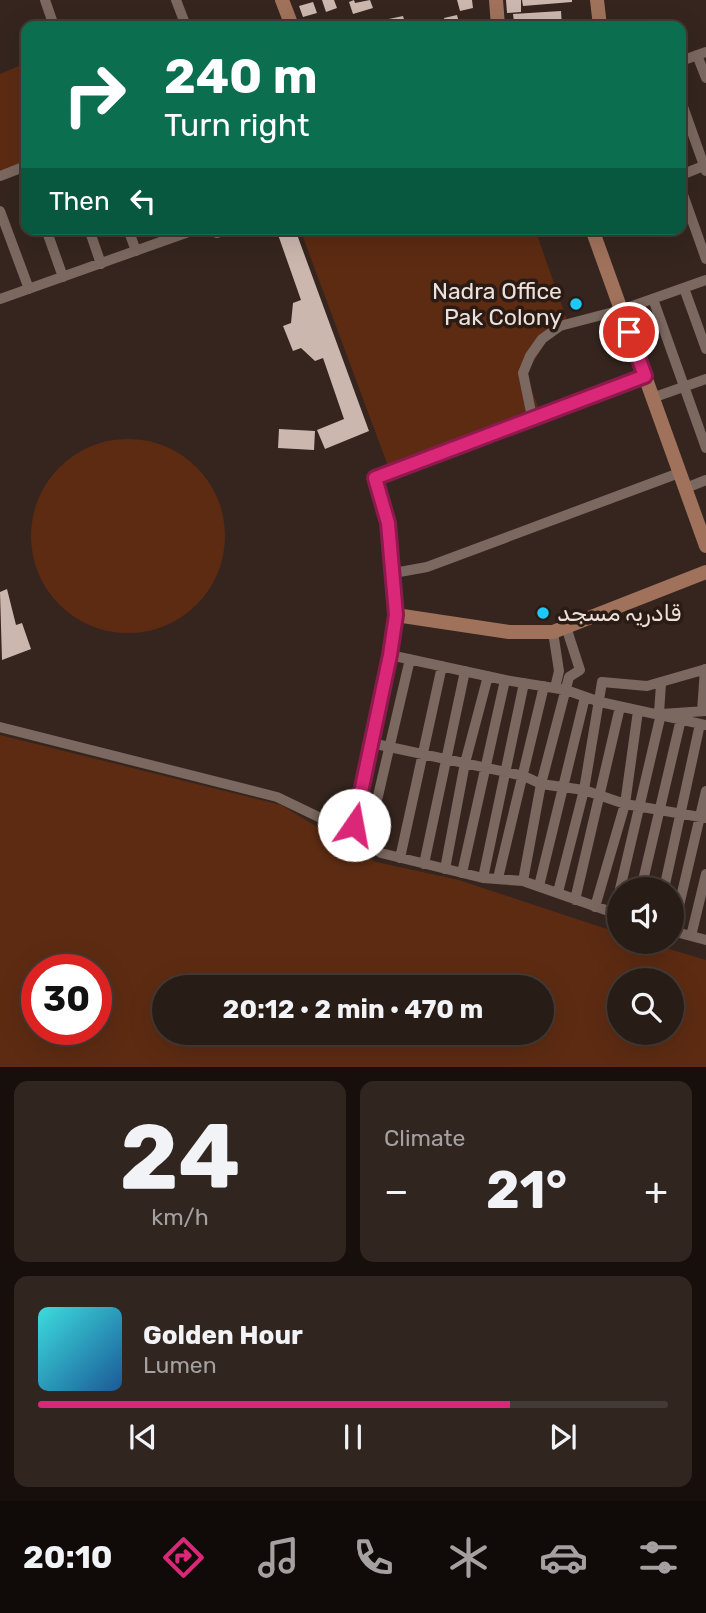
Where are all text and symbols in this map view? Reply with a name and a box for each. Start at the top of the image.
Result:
text: 240 m [164,47,318,105]
icon: right [49,49,140,140]
text: Turn right [164,106,309,144]
icon: left [124,182,162,220]
text: Then [49,186,110,217]
place label: Nadra Office Pak Colony [432,277,562,331]
marker: Nadra Office Pak Colony [568,296,584,312]
pin [599,302,659,362]
icon: arrive [610,313,648,351]
place label: قادریہ مسجد [557,599,681,627]
marker: قادریہ مسجد [535,605,551,621]
position arrow [317,788,391,862]
map controls [607,877,684,1045]
button: sound [607,877,684,954]
speed limit sign: 30 [21,954,112,1045]
button: search [607,968,684,1045]
text: 20:12 · 2 min · 470 m [223,994,483,1025]
text: 24 [120,1103,240,1211]
text: Climate [384,1124,465,1152]
text: 21° [486,1159,567,1221]
text: − [384,1168,409,1214]
text: + [644,1168,668,1214]
text: km/h [151,1203,209,1231]
text: Golden Hour [143,1320,303,1351]
text: Lumen [143,1351,217,1379]
icon: previous [124,1418,162,1456]
icon: pause [334,1418,372,1456]
icon: next [544,1418,582,1456]
icon: directions [159,1533,208,1582]
icon: music [254,1533,303,1582]
icon: phone [349,1533,398,1582]
icon: climate [444,1533,493,1582]
icon: car [539,1533,588,1582]
icon: filters [634,1533,683,1582]
text: 20:10 [23,1538,113,1576]

